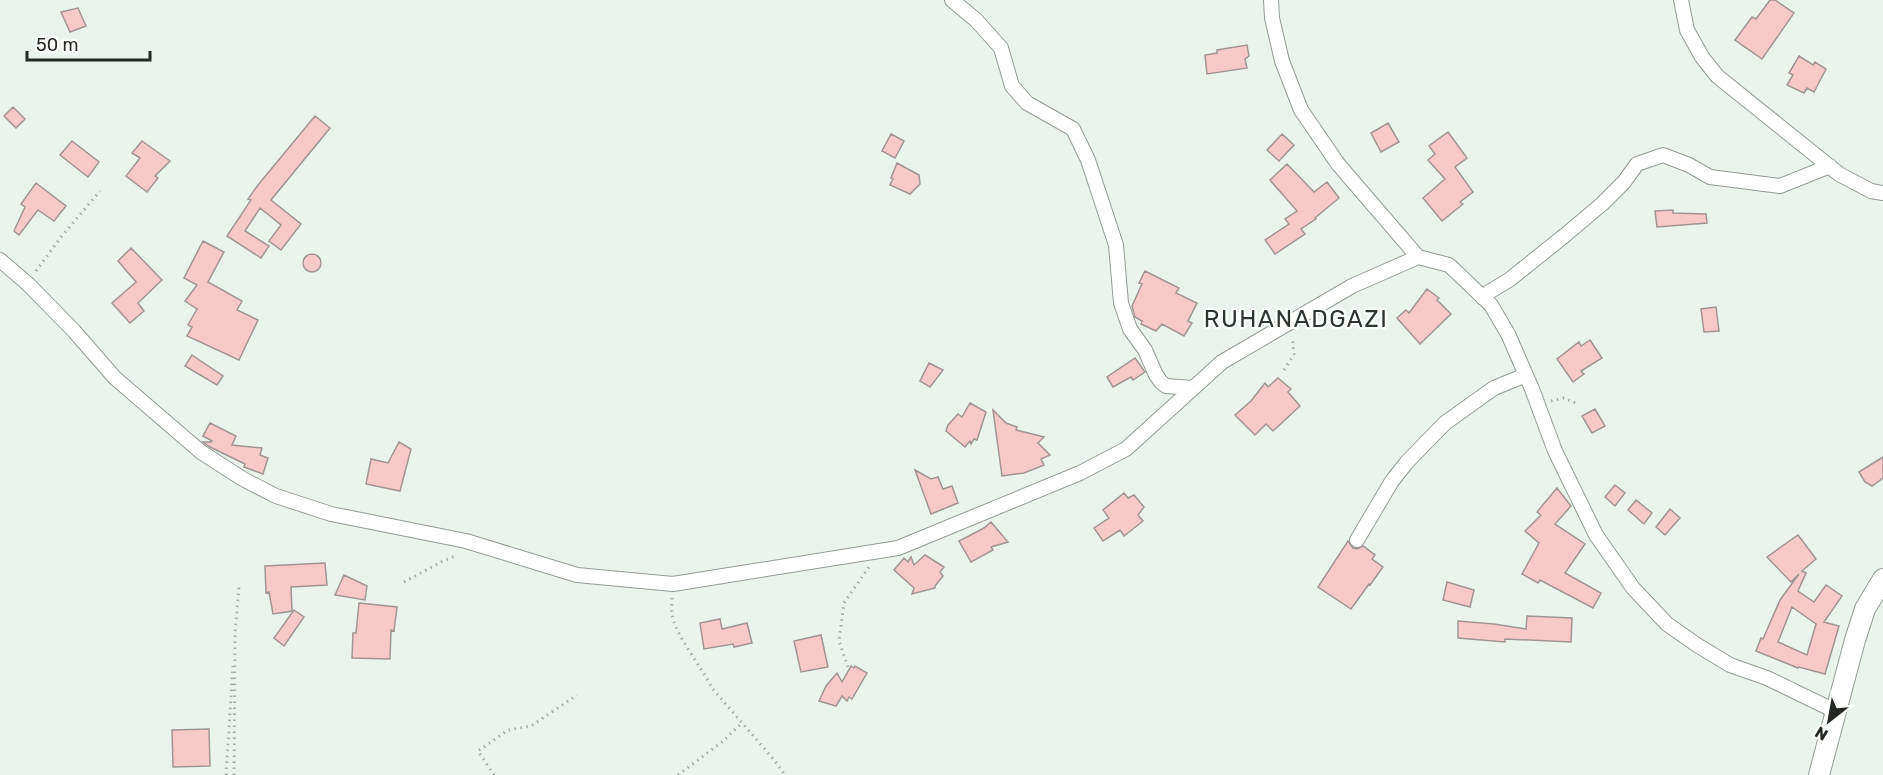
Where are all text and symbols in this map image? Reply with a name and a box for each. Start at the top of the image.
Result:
scale bar [27,24,150,62]
text: 50 m [36,34,79,56]
district label: RUHANADGAZI [1204,305,1388,333]
north arrow [1799,691,1859,751]
text: N [1812,722,1831,745]

